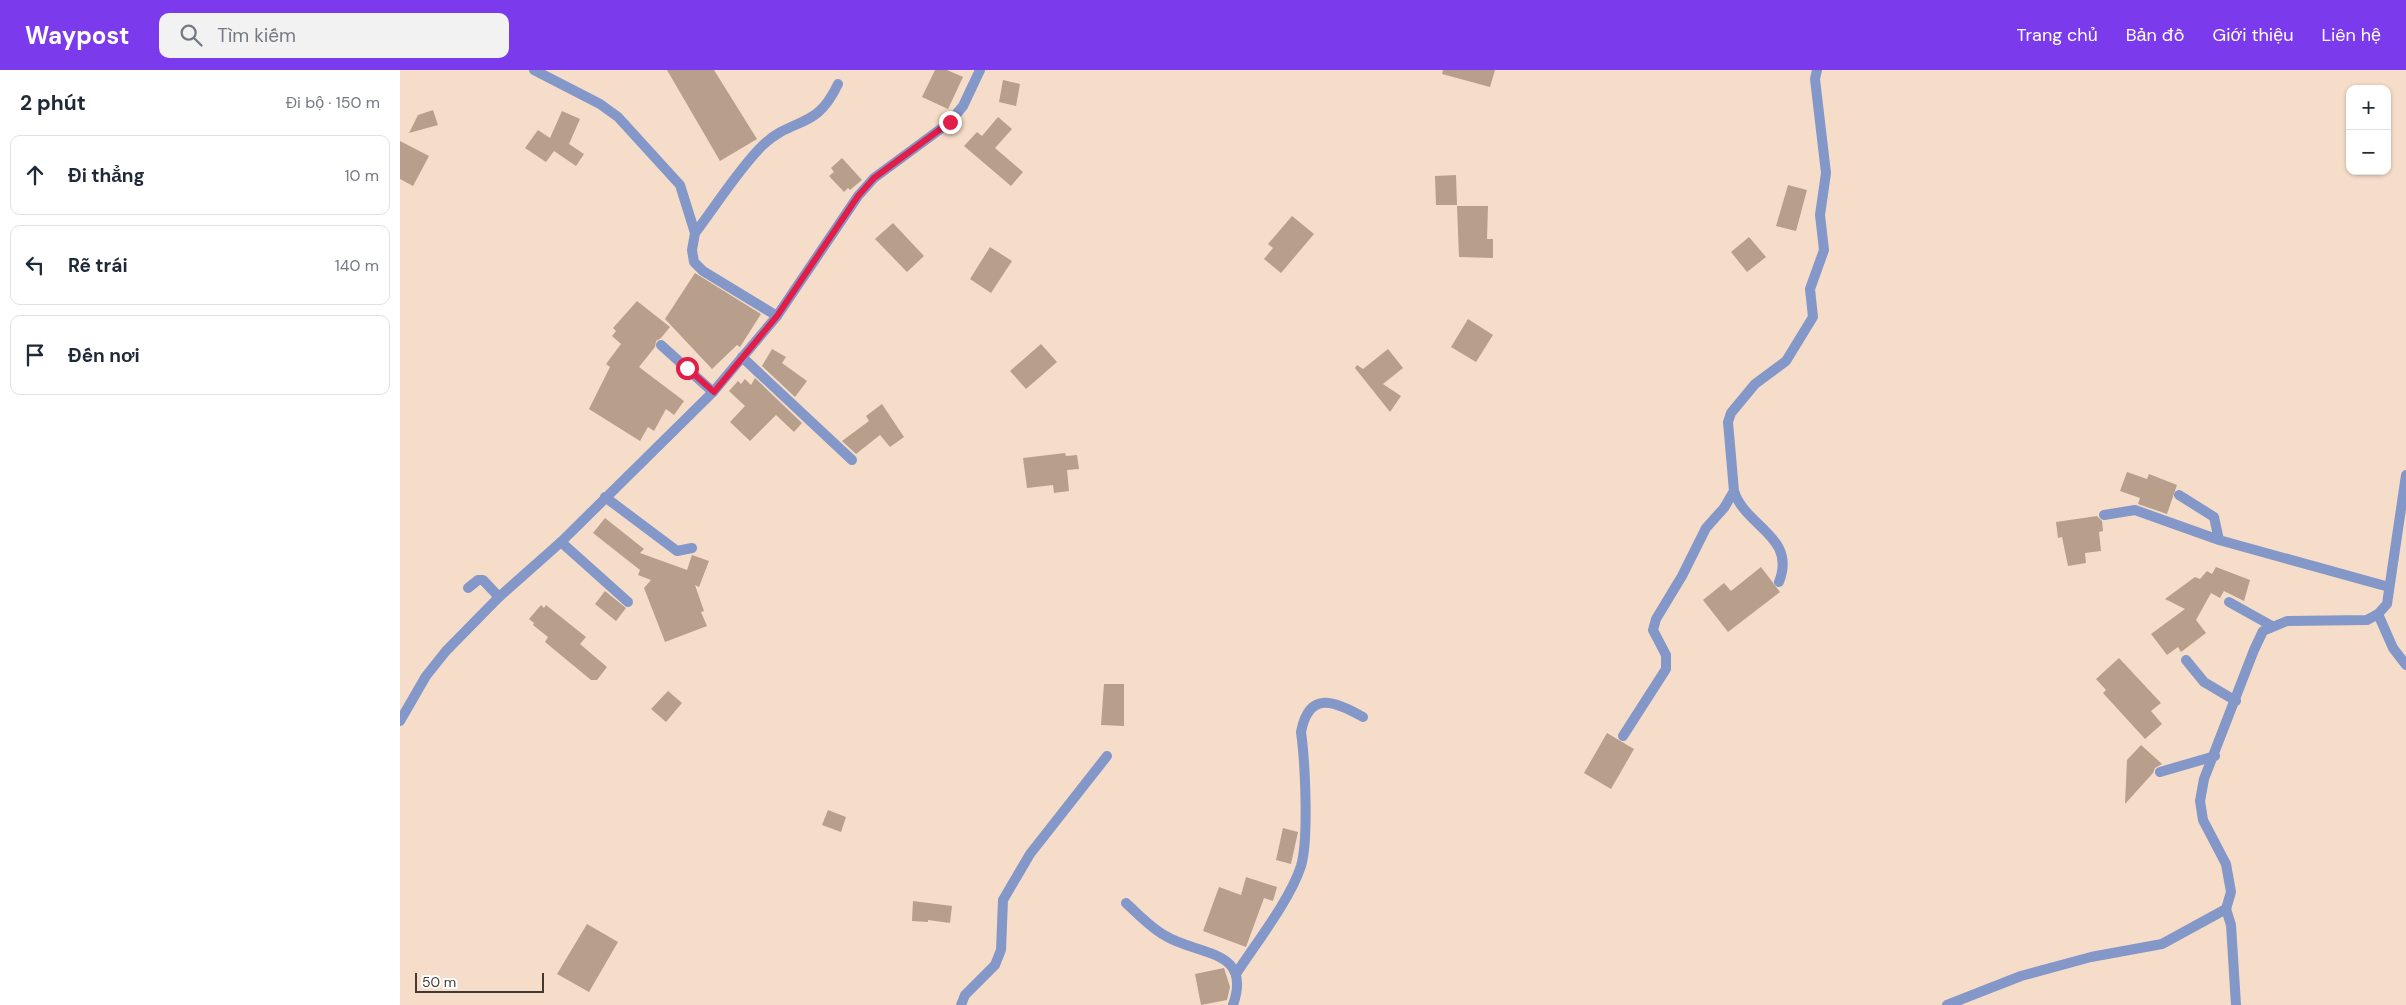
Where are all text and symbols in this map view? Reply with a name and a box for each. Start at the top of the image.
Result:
search box [159,13,509,58]
text: Waypost [25,20,129,51]
icon: search [177,21,205,49]
text: Tìm kiếm [217,23,296,48]
text: Trang chủ [2016,23,2098,47]
text: Bản đồ [2126,23,2185,47]
text: Giới thiệu [2213,23,2293,47]
text: Liên hệ [2321,23,2381,47]
map controls [2346,85,2391,175]
button: + [2346,85,2391,130]
text: 2 phút [20,89,86,117]
text: Đi bộ · 150 m [286,92,380,113]
route end [939,111,962,134]
button: − [2346,130,2391,175]
icon: ahead [21,161,49,189]
text: Đi thẳng [68,163,145,188]
text: 10 m [345,165,379,186]
icon: left [21,251,49,279]
text: Rẽ trái [68,253,128,278]
text: 140 m [335,255,379,276]
icon: arrive [21,341,49,369]
text: Đến nơi [68,343,140,368]
route start [676,357,699,380]
scale bar [415,970,544,993]
text: 50 m [422,973,456,991]

